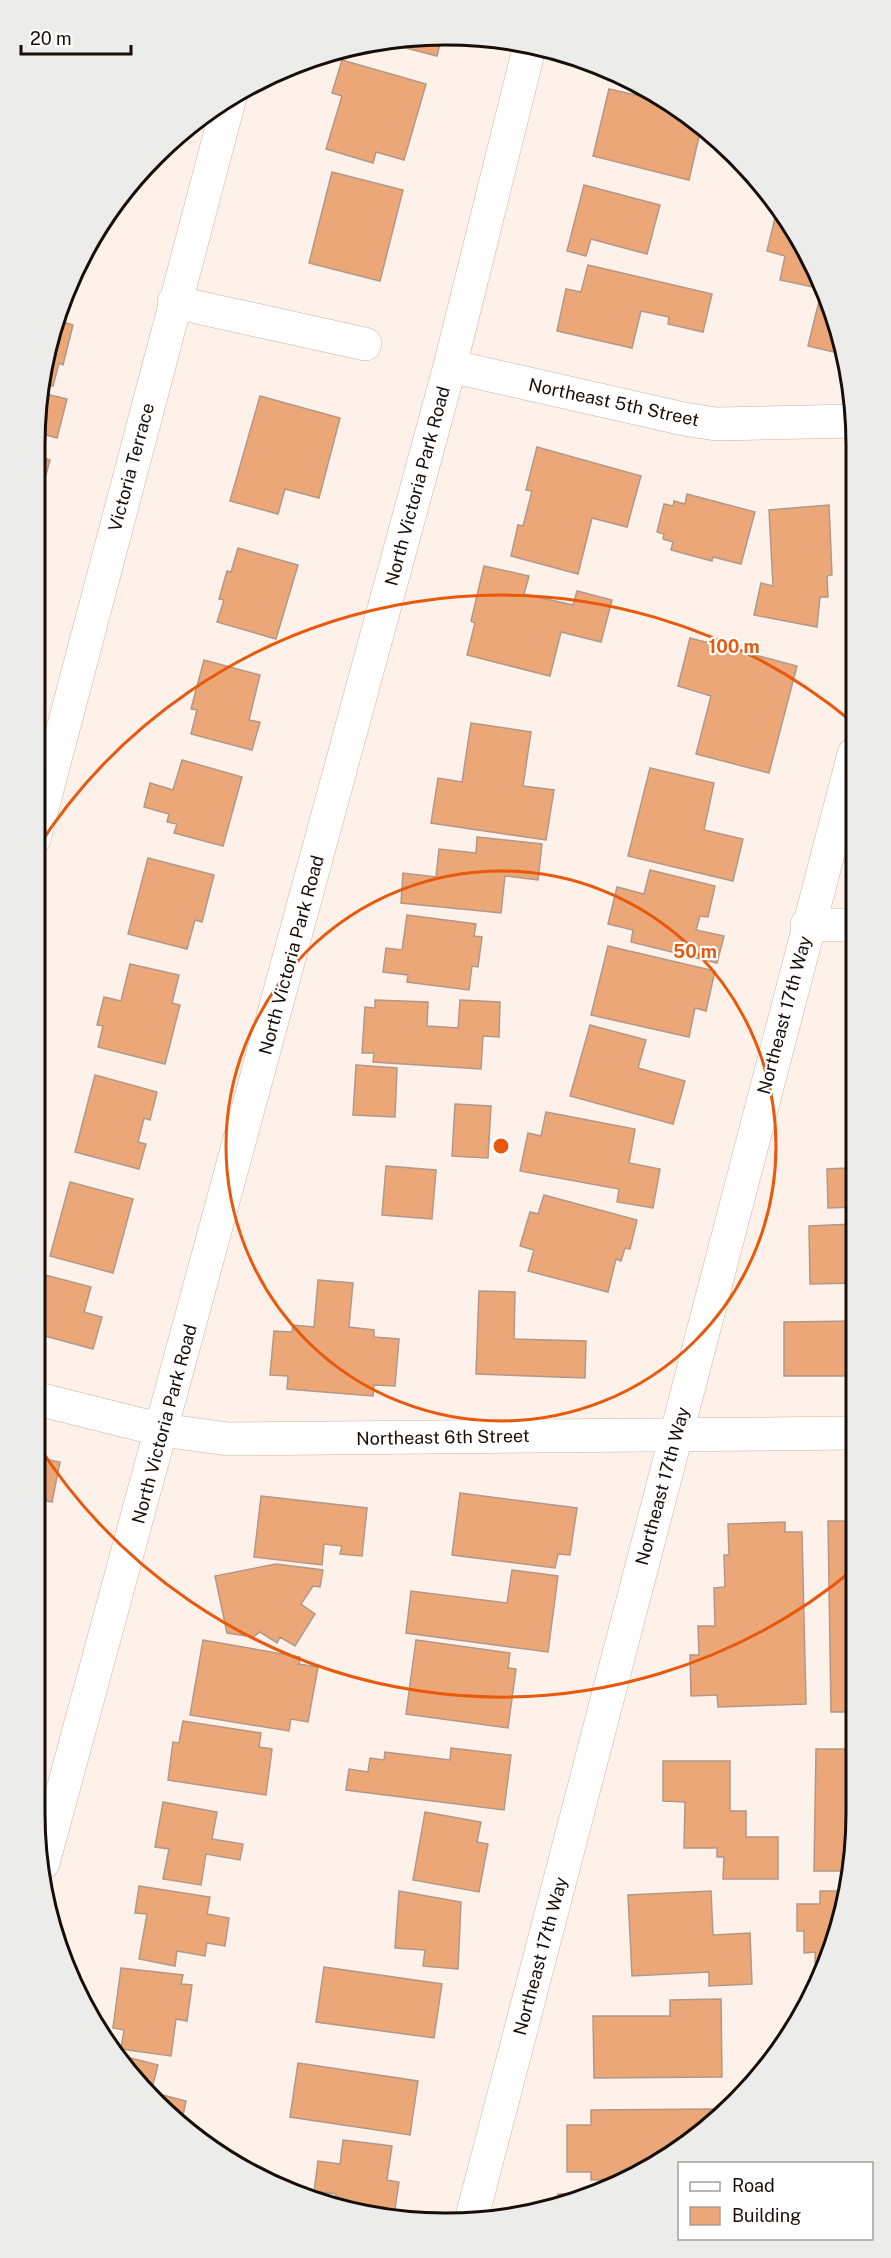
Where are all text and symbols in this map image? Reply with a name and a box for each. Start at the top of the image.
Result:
scale bar [21,18,130,56]
text: 20 m [30,28,72,49]
street label: Northeast 5th Street [527,374,701,430]
street label: North Victoria Park Road [380,384,454,588]
street label: Victoria Terrace [104,401,158,533]
text: 100 m [708,636,760,657]
street label: North Victoria Park Road [254,853,328,1057]
street label: Northeast 17th Way [753,933,815,1097]
text: 50 m [673,941,717,962]
centre of rings [491,1136,511,1156]
street label: North Victoria Park Road [127,1322,201,1526]
street label: Northeast 17th Way [631,1404,693,1568]
street label: Northeast 6th Street [356,1425,530,1449]
street label: Northeast 17th Way [509,1874,571,2038]
legend [678,2162,873,2240]
text: Road [732,2175,775,2196]
text: Building [732,2205,801,2226]

